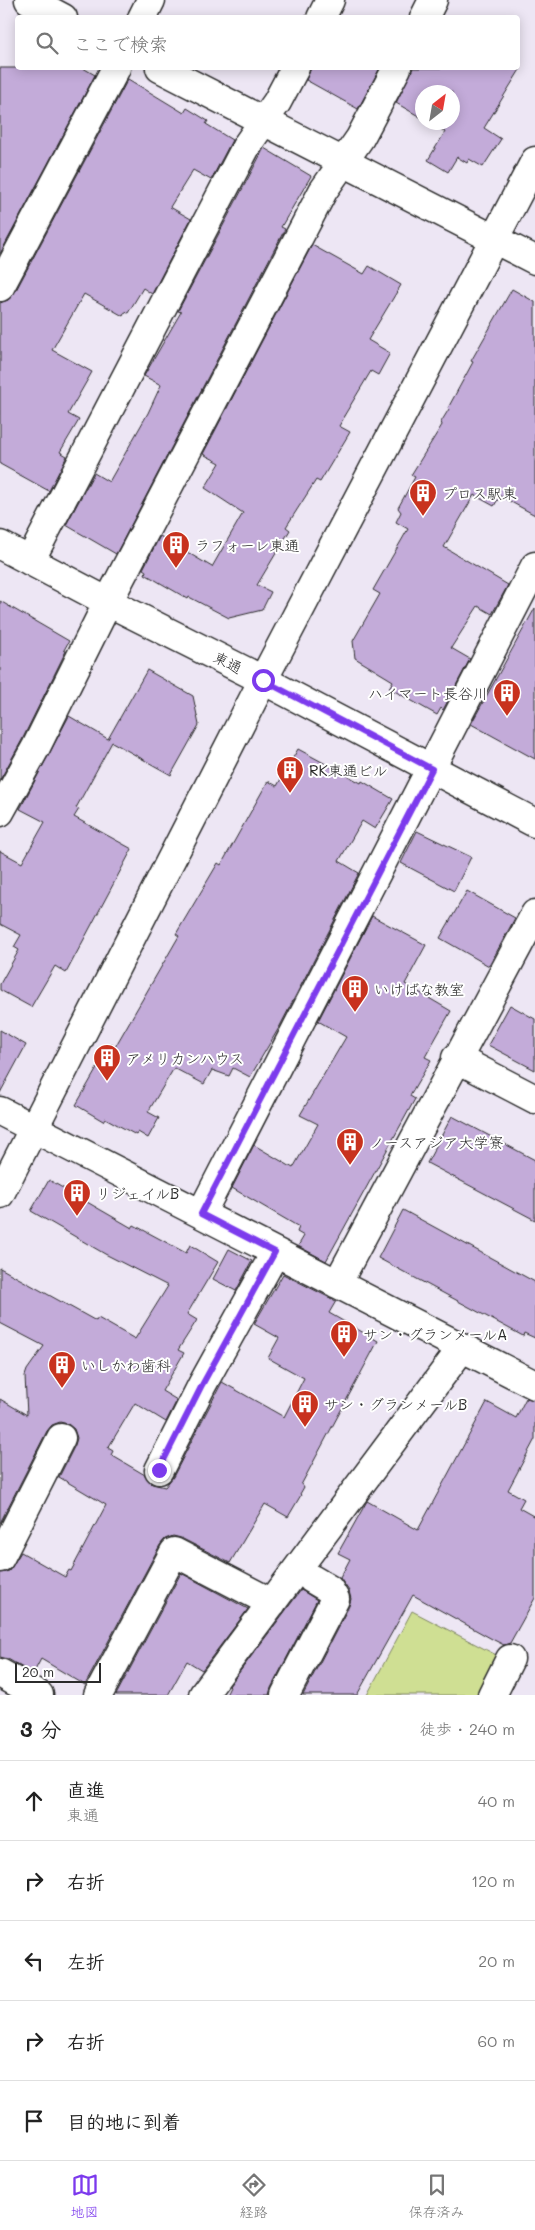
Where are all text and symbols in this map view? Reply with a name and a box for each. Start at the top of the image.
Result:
search box [15,15,520,70]
icon: search [33,29,61,57]
text: ここで検索 [73,31,168,56]
north arrow [415,85,460,130]
building icon: プロス駅東 [408,478,438,517]
place label: プロス駅東 [442,483,517,503]
building icon: ラフォーレ東通 [161,530,191,569]
place label: ラフォーレ東通 [195,535,299,555]
street label: 東通 [210,646,246,678]
route start [252,669,275,692]
building icon: ハイマート長谷川 [492,678,522,717]
place label: ハイマート長谷川 [368,683,488,703]
building icon: RK東通ビル [275,755,305,794]
place label: RK東通ビル [309,760,387,780]
building icon: いけばな教室 [340,974,370,1013]
place label: いけばな教室 [374,979,464,999]
building icon: アメリカンハウス [92,1043,122,1082]
place label: アメリカンハウス [126,1048,244,1068]
building icon: ノースアジア大学寮 [335,1127,365,1166]
place label: ノースアジア大学寮 [369,1132,503,1152]
building icon: リジェイルB [62,1178,92,1217]
place label: リジェイルB [96,1183,179,1203]
building icon: サン・グランメールA [329,1319,359,1358]
place label: サン・グランメールA [363,1324,507,1344]
building icon: いしかわ歯科 [47,1350,77,1389]
place label: いしかわ歯科 [81,1355,171,1375]
building icon: サン・グランメールB [290,1389,320,1428]
place label: サン・グランメールB [324,1394,467,1414]
route end [148,1459,171,1482]
scale bar [15,1660,101,1683]
text: 20 m [22,1662,54,1681]
text: 3 分 [20,1715,61,1742]
text: 徒歩 · 240 m [420,1718,515,1739]
text: 直進 [67,1777,105,1802]
icon: ahead [20,1787,48,1815]
text: 40 m [478,1790,515,1811]
text: 東通 [67,1804,99,1825]
icon: right [20,1867,48,1895]
text: 右折 [67,1869,105,1894]
text: 120 m [471,1870,515,1891]
icon: left [20,1947,48,1975]
text: 左折 [67,1949,105,1974]
text: 20 m [478,1950,515,1971]
icon: right [20,2027,48,2055]
text: 右折 [67,2029,105,2054]
text: 60 m [478,2030,515,2051]
icon: arrive [20,2107,48,2135]
text: 目的地に到着 [67,2109,181,2134]
tab: 地図 [71,2171,99,2221]
tab: 経路 [240,2171,268,2221]
tab: 保存済み [409,2171,465,2221]

